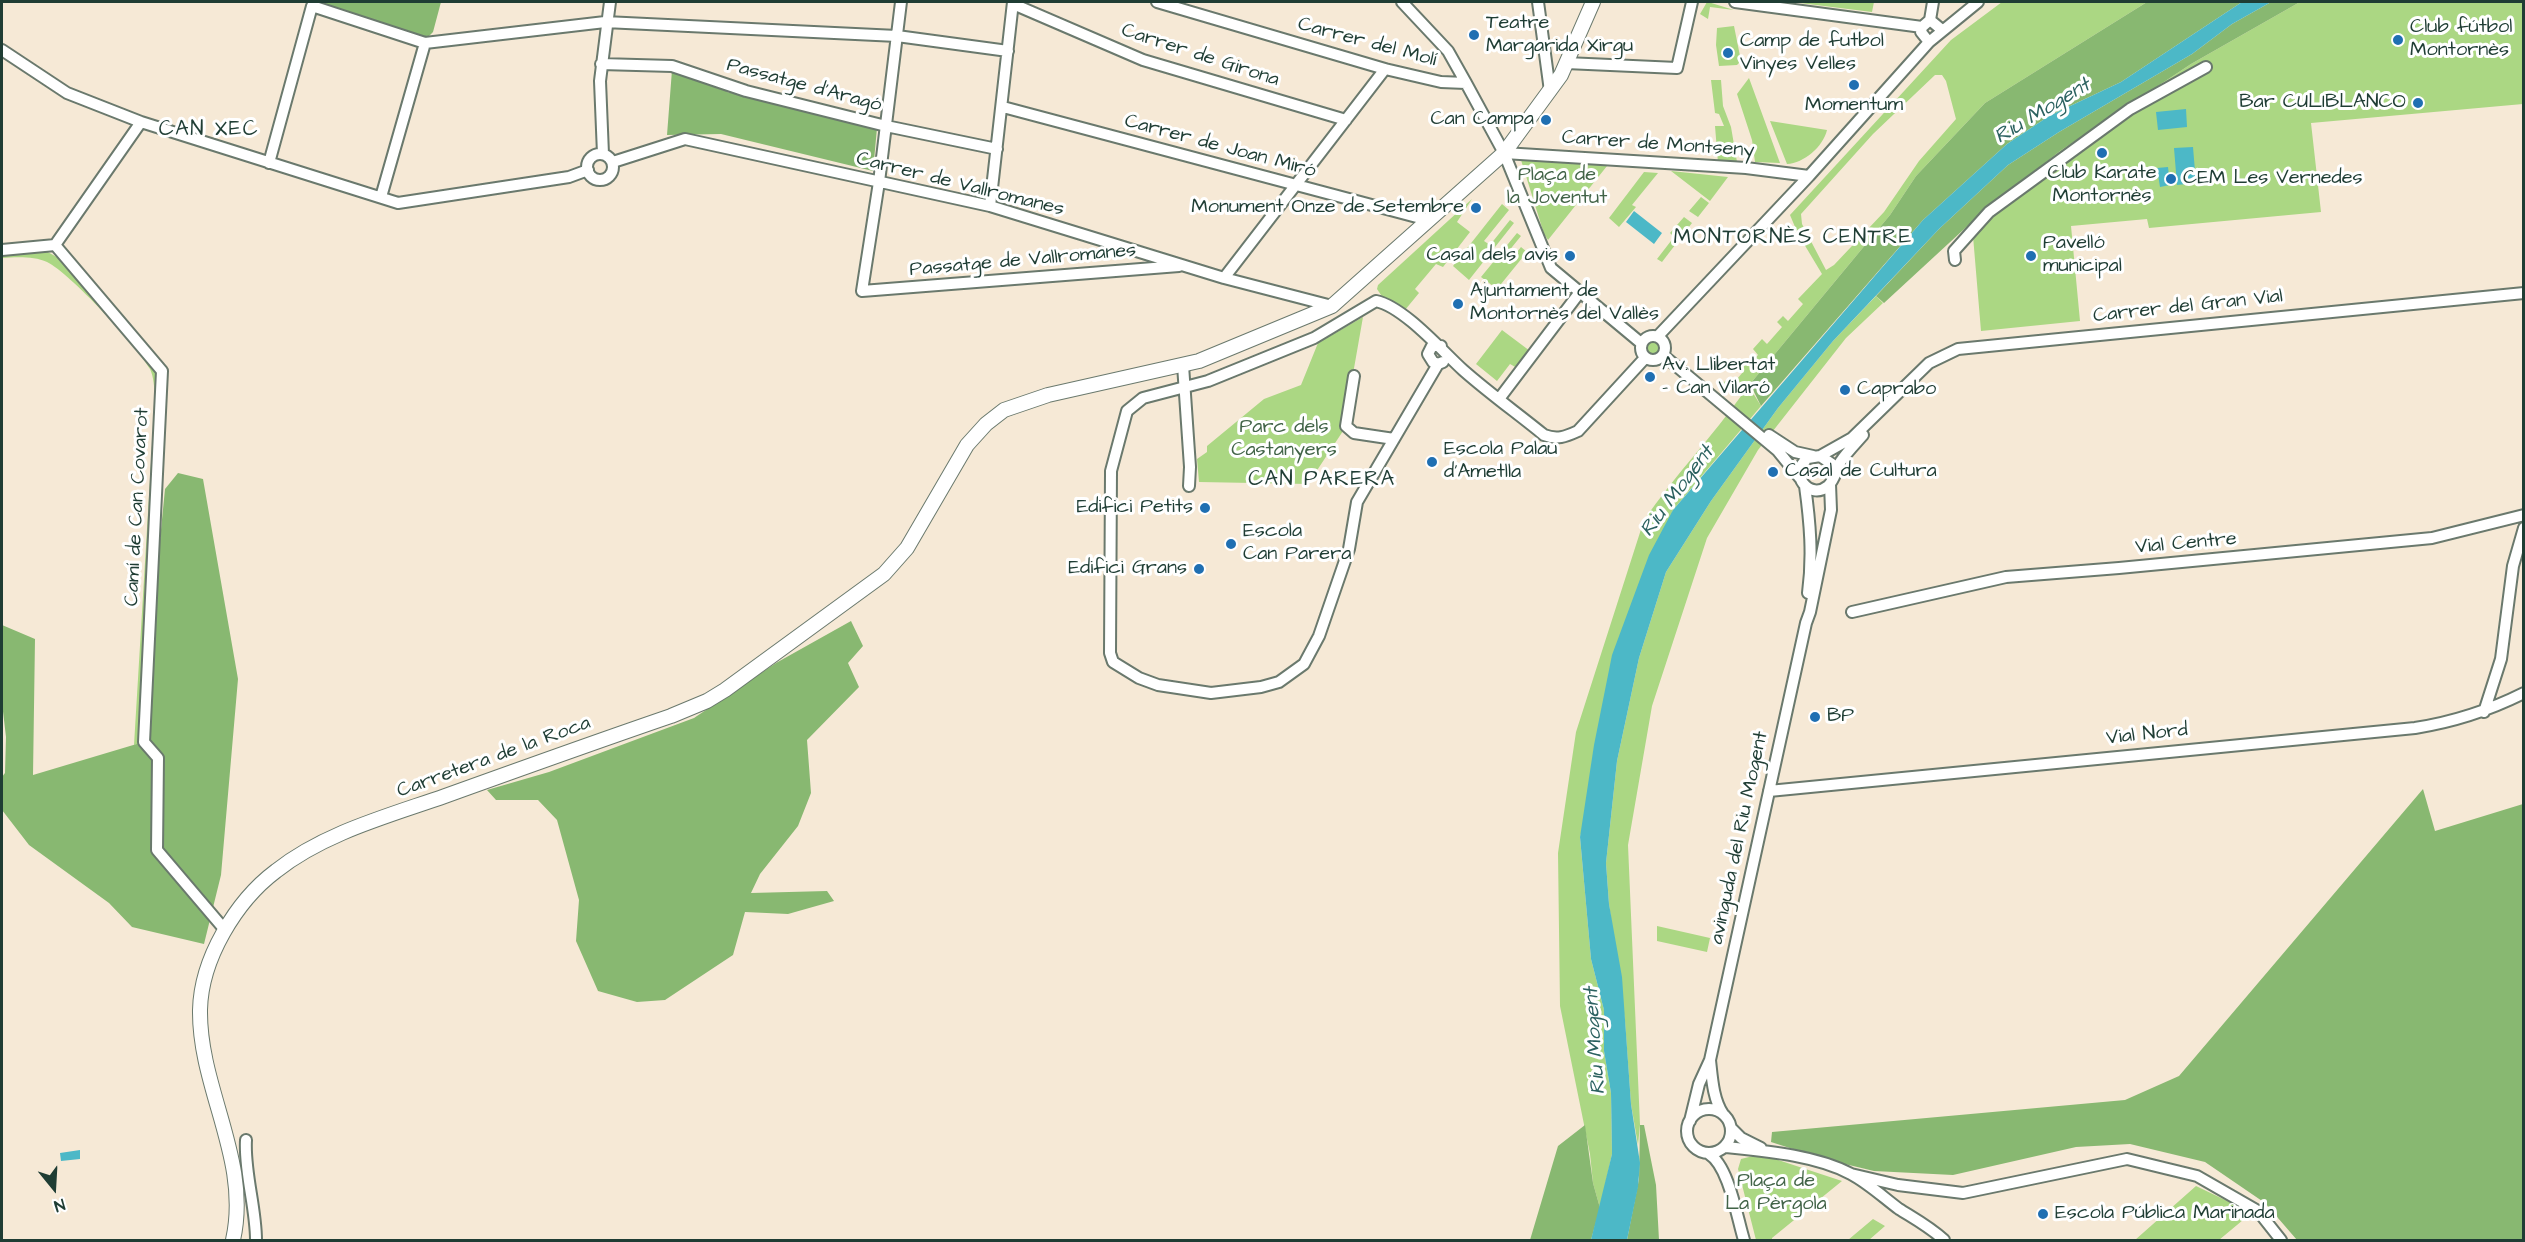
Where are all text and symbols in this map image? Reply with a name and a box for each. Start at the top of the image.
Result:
place label: Teatre Margarida Xirgu [1486,12,1633,59]
street label: Carrer del Molí [1295,13,1439,73]
place label: Club fútbol Montornès [2410,16,2512,63]
street label: Carrer de Girona [1118,19,1282,93]
marker: Teatre Margarida Xirgu [1467,28,1481,42]
place label: Camp de futbol Vinyes Velles [1740,30,1884,77]
marker: Club fútbol Montornès [2391,33,2405,47]
marker: Camp de futbol Vinyes Velles [1721,46,1735,60]
street label: Passatge d'Aragó [724,54,884,118]
water label: Riu Mogent [1990,73,2096,151]
marker: Momentum [1847,78,1861,92]
place label: Bar CULIBLANCO [2239,91,2406,115]
place label: Momentum [1805,94,1903,118]
marker: Bar CULIBLANCO [2411,96,2425,110]
place label: Can Campa [1430,108,1534,132]
street label: Carrer de Joan Miró [1122,110,1318,184]
marker: Can Campa [1539,113,1553,127]
district label: CAN XEC [159,118,259,144]
street label: Carrer de Montseny [1561,126,1755,164]
marker: Club Karate Montornès [2095,146,2109,160]
street label: Carrer de Vallromanes [854,148,1066,222]
place label: Club Karate Montornès [2047,162,2157,209]
park label: Plaça de la Joventut [1507,164,1607,211]
place label: CEM Les Vernedes [2183,167,2363,191]
marker: CEM Les Vernedes [2164,172,2178,186]
place label: Monument Onze de Setembre [1191,196,1464,220]
marker: Monument Onze de Setembre [1469,201,1483,215]
district label: MONTORNÈS CENTRE [1673,226,1913,252]
place label: Pavelló municipal [2043,232,2122,279]
street label: Passatge de Vallromanes [909,239,1137,283]
place label: Casal dels avis [1426,244,1558,268]
marker: Casal dels avis [1563,249,1577,263]
marker: Pavelló municipal [2024,249,2038,263]
place label: Ajuntament de Montornès del Vallès [1470,280,1659,327]
street label: Carrer del Gran Vial [2092,285,2284,329]
marker: Ajuntament de Montornès del Vallès [1451,297,1465,311]
place label: Av. Llibertat - Can Vilaró [1662,354,1775,401]
marker: Av. Llibertat - Can Vilaró [1643,370,1657,384]
place label: Caprabo [1857,378,1936,402]
marker: Caprabo [1838,383,1852,397]
street label: Camí de Can Covarot [121,407,155,607]
park label: Parc dels Castanyers [1231,416,1337,463]
place label: Escola Palau d'Ametlla [1444,438,1558,485]
water label: Riu Mogent [1636,441,1720,543]
marker: Escola Palau d'Ametlla [1425,455,1439,469]
place label: Casal de Cultura [1785,460,1937,484]
marker: Casal de Cultura [1766,465,1780,479]
district label: CAN PARERA [1248,468,1396,494]
place label: Edifici Petits [1076,496,1193,520]
marker: Edifici Petits [1198,501,1212,515]
place label: Escola Can Parera [1243,520,1351,567]
street label: Vial Centre [2134,528,2238,560]
marker: Escola Can Parera [1224,537,1238,551]
place label: Edifici Grans [1068,557,1187,581]
marker: Edifici Grans [1192,562,1206,576]
place label: BP [1827,705,1854,729]
marker: BP [1808,710,1822,724]
street label: Carretera de la Roca [394,712,594,804]
street label: Vial Nord [2105,719,2189,751]
street label: avinguda del Riu Mogent [1706,729,1774,947]
water label: Riu Mogent [1580,986,1612,1096]
north arrow [24,1158,84,1218]
park label: Plaça de La Pèrgola [1725,1170,1827,1217]
text: N [51,1193,68,1217]
place label: Escola Pública Marinada [2055,1202,2275,1226]
marker: Escola Pública Marinada [2036,1207,2050,1221]

